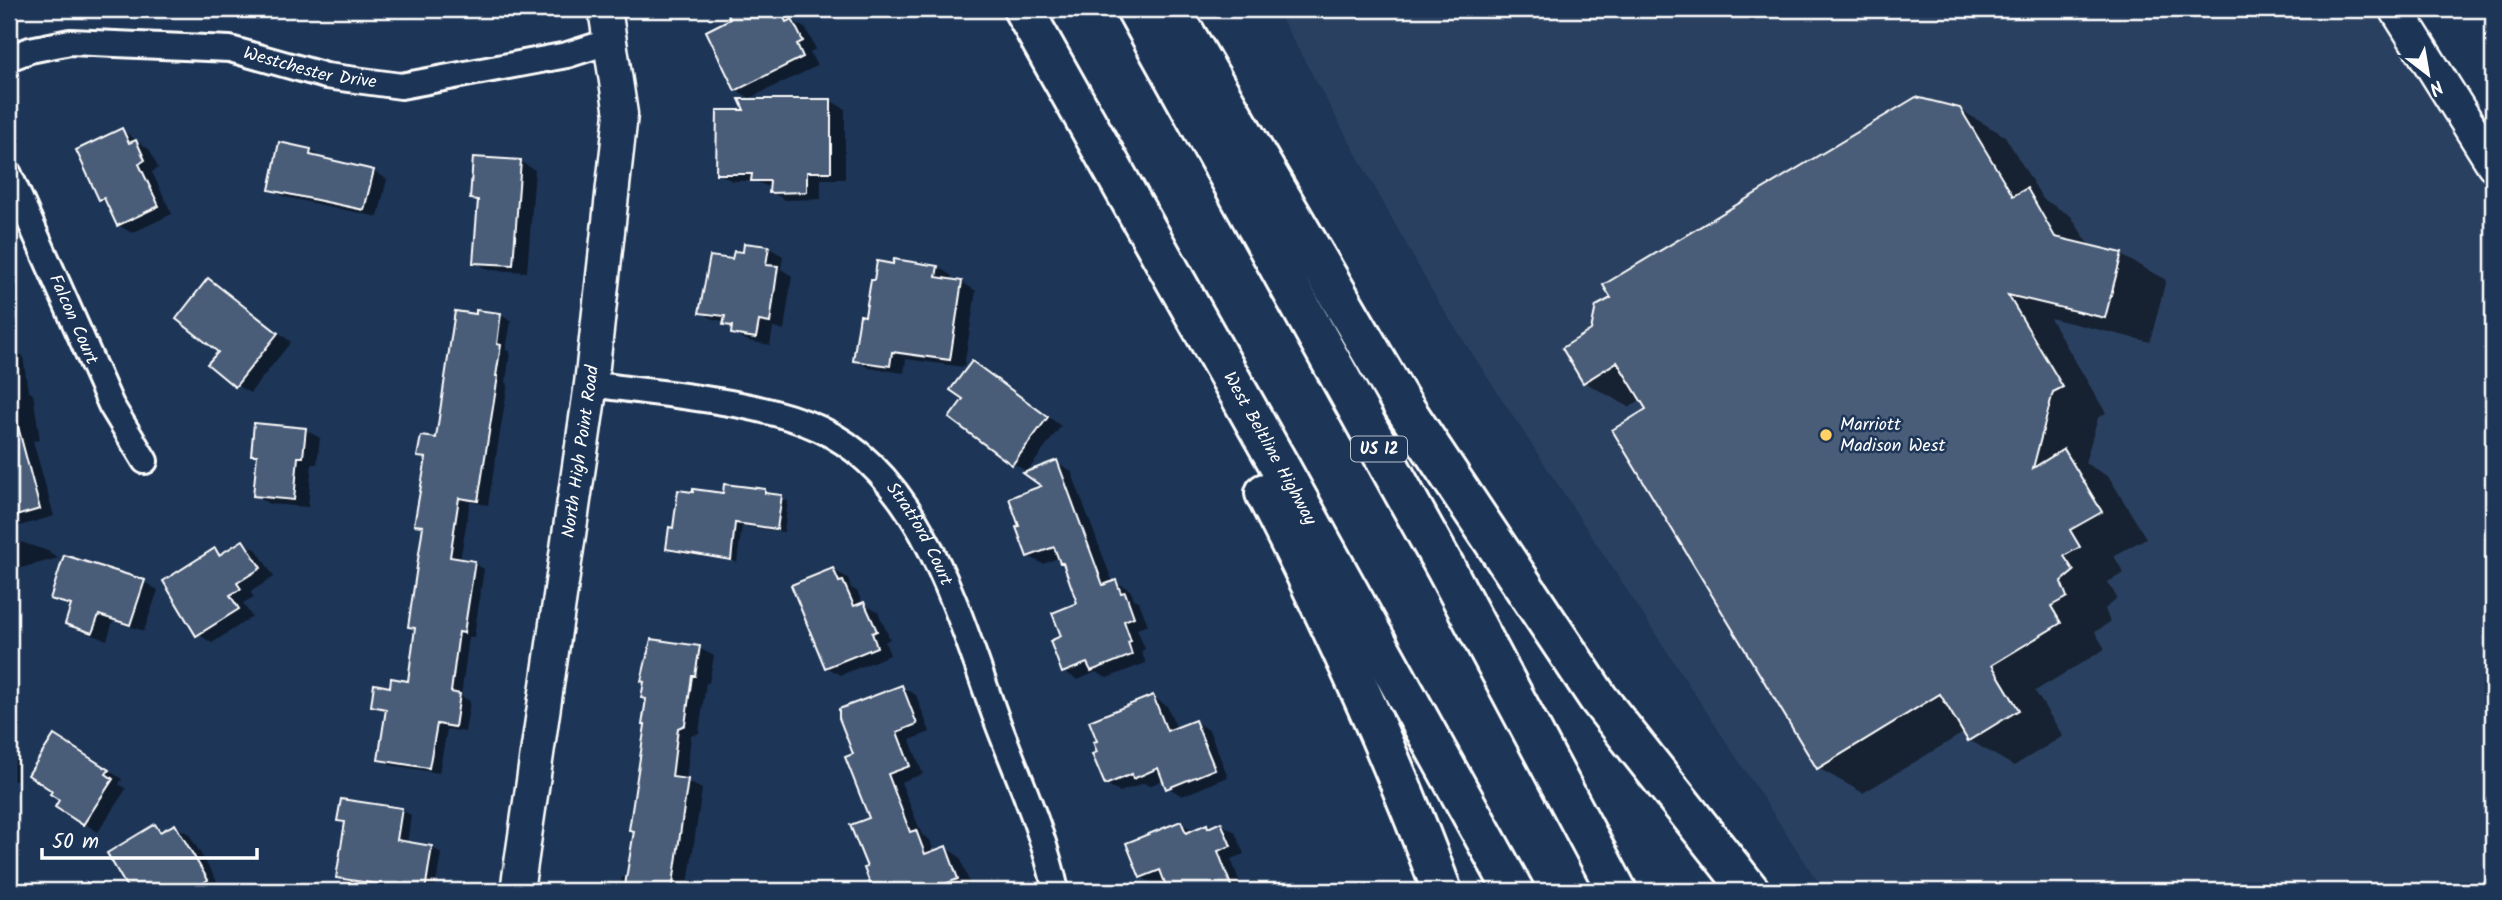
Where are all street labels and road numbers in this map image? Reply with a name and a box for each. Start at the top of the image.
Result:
street label: Westchester Drive [240,39,378,97]
street label: Falcon Court [41,270,106,370]
street label: North High Point Road [554,363,608,540]
street label: West Beltline Highway [1215,366,1324,531]
road number: US 12 [1351,436,1407,462]
street label: Stratford Court [878,476,961,591]

